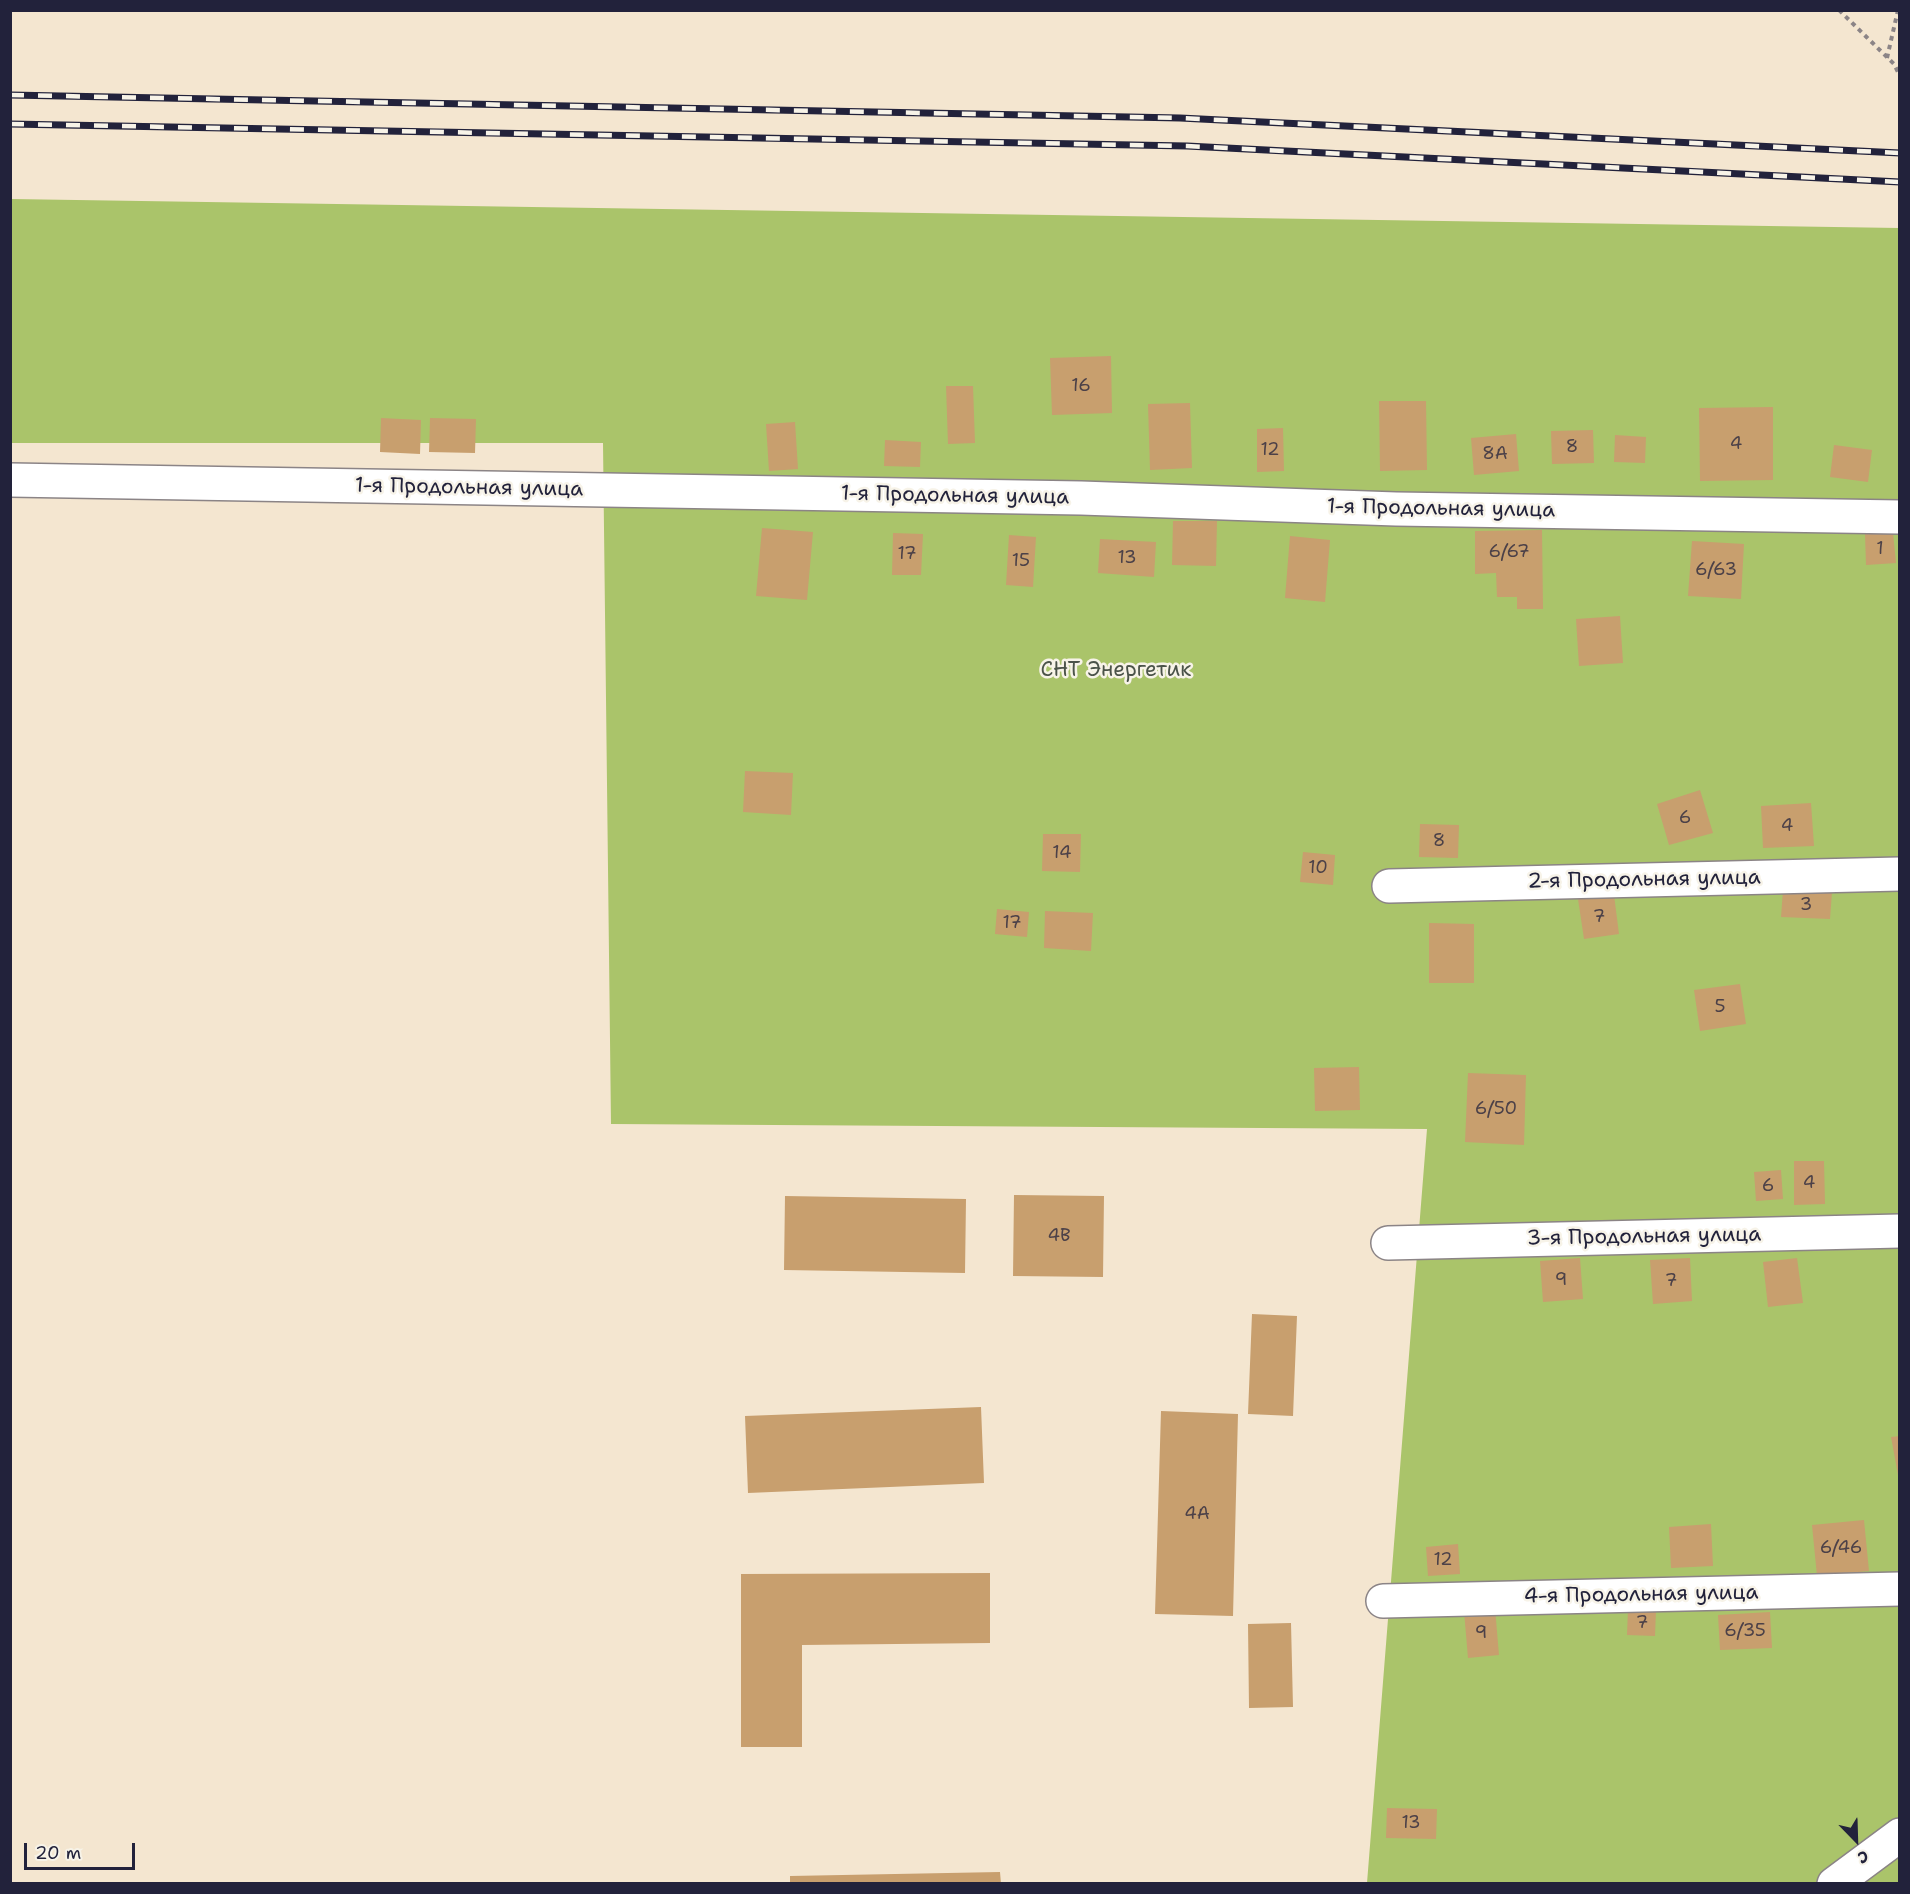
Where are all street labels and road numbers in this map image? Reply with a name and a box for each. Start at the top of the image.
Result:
street label: 1-я Продольная улица [355,473,583,503]
street label: 1-я Продольная улица [841,481,1069,511]
street label: 1-я Продольная улица [1327,494,1555,524]
street label: 2-я Продольная улица [1527,865,1761,895]
street label: 3-я Продольная улица [1527,1222,1761,1252]
street label: 4-я Продольная улица [1523,1580,1759,1610]

